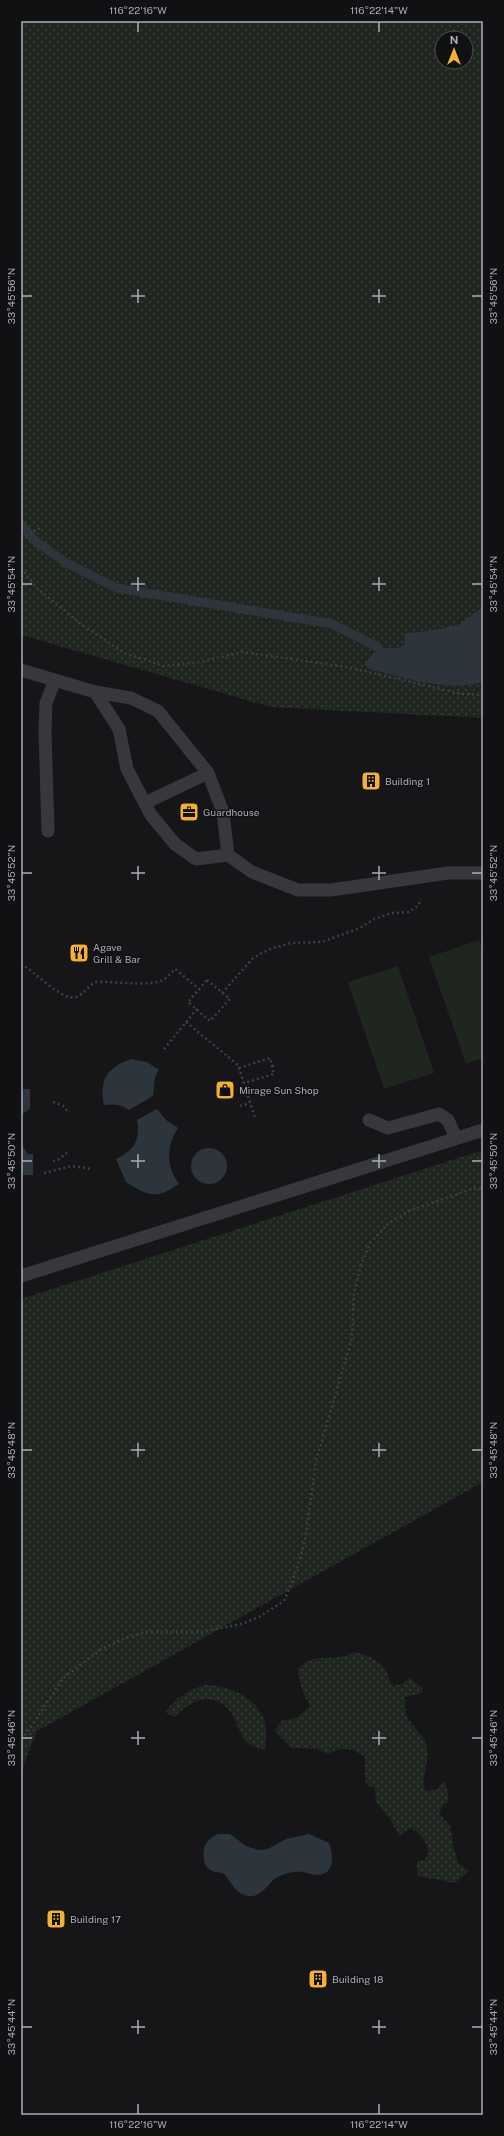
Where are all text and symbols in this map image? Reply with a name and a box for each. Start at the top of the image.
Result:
text: 116°22'16"W [109,4,167,16]
text: 116°22'14"W [350,4,408,16]
north arrow [434,30,474,70]
text: N [450,34,458,46]
text: 33°45'56"N [5,268,17,324]
text: 33°45'56"N [487,268,499,324]
text: 33°45'54"N [5,556,17,612]
text: 33°45'54"N [487,556,499,612]
building icon: Building 1 [360,770,382,792]
place label: Building 1 [385,775,430,787]
office icon: Guardhouse [178,801,200,823]
place label: Guardhouse [203,806,260,818]
text: 33°45'52"N [5,845,17,901]
text: 33°45'52"N [487,845,499,901]
place label: Agave Grill & Bar [93,941,141,965]
restaurant icon: Agave Grill & Bar [68,942,90,964]
shop icon: Mirage Sun Shop [214,1079,236,1101]
place label: Mirage Sun Shop [239,1084,319,1096]
text: 33°45'50"N [5,1133,17,1189]
text: 33°45'50"N [487,1133,499,1189]
text: 33°45'48"N [5,1422,17,1478]
text: 33°45'48"N [487,1422,499,1478]
text: 33°45'46"N [5,1710,17,1766]
text: 33°45'46"N [487,1710,499,1766]
building icon: Building 17 [45,1908,67,1930]
place label: Building 17 [70,1913,121,1925]
building icon: Building 18 [307,1968,329,1990]
place label: Building 18 [332,1973,383,1985]
text: 33°45'44"N [5,1999,17,2055]
text: 33°45'44"N [487,1999,499,2055]
text: 116°22'16"W [109,2118,167,2130]
text: 116°22'14"W [350,2118,408,2130]

